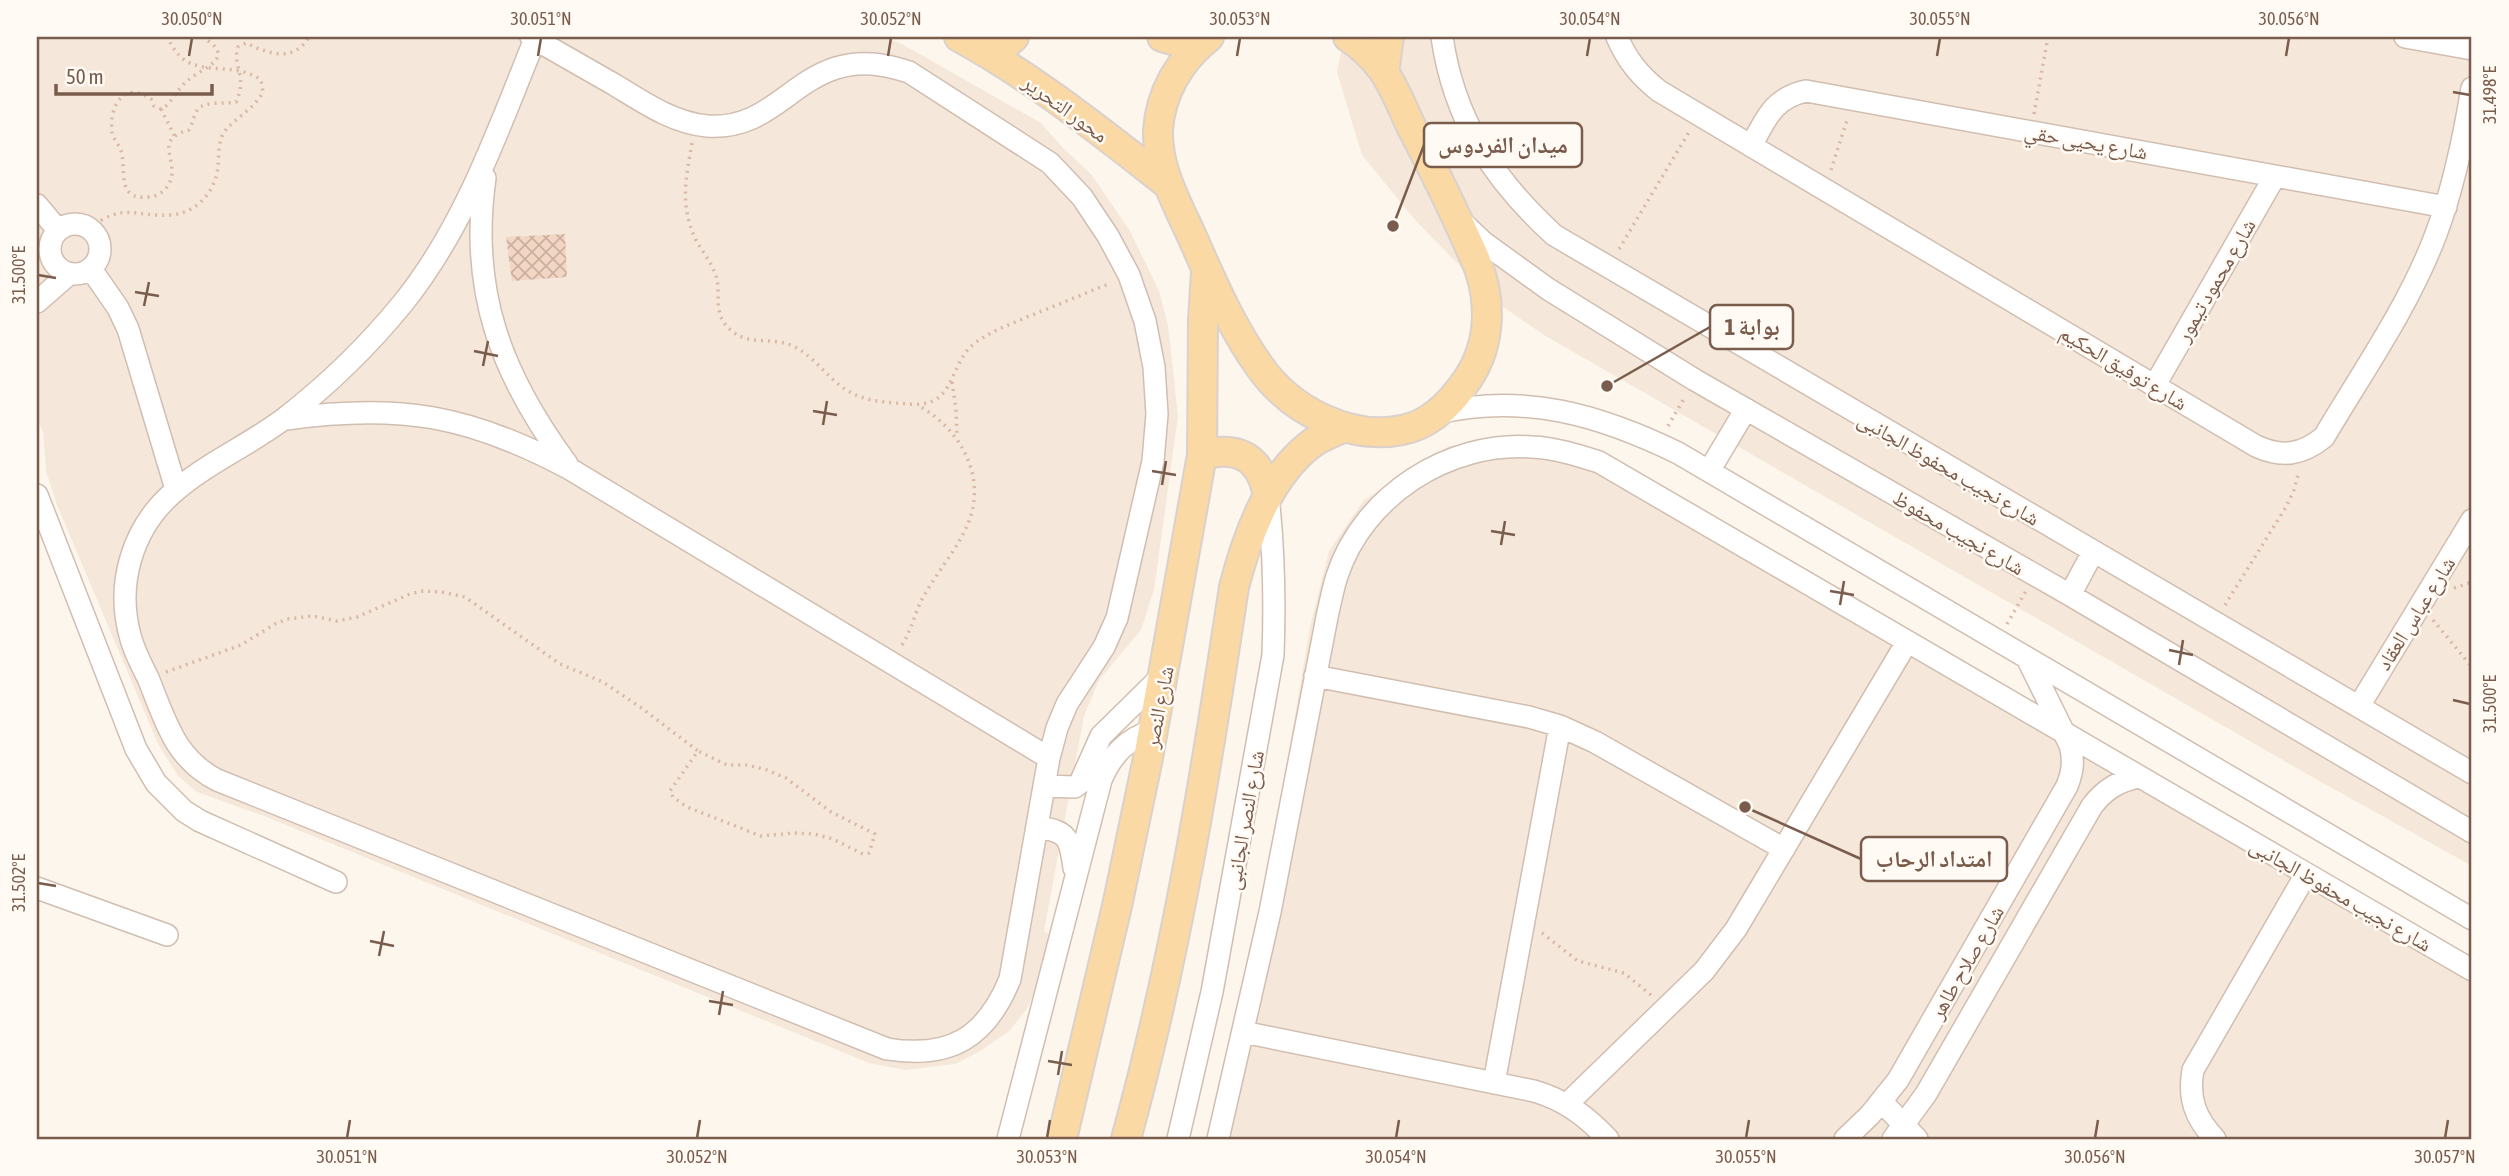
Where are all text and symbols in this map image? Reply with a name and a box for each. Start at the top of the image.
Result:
text: 30.050°N [161,8,223,29]
text: 30.051°N [510,8,572,29]
text: 30.052°N [860,8,922,29]
text: 30.053°N [1209,8,1271,29]
text: 30.054°N [1559,8,1621,29]
text: 30.055°N [1909,8,1971,29]
text: 30.056°N [2258,8,2320,29]
scale bar [56,52,212,96]
text: 50 m [66,64,104,88]
text: 31.498°E [2479,66,2500,124]
street label: محور التحرير [1018,68,1113,147]
street label: شارع يحيى حقي [2022,118,2150,169]
callout: ميدان الفردوس [1424,123,1582,167]
text: ميدان الفردوس [1438,132,1568,159]
street label: شارع محمود تيمور [2170,214,2262,348]
text: 31.500°E [8,246,29,304]
callout: بوابة 1 [1710,305,1793,349]
text: بوابة 1 [1724,314,1780,341]
street label: شارع توفيق الحكيم [2054,320,2192,417]
street label: شارع نجيب محفوظ الجانبى [1853,406,2044,532]
street label: شارع نجيب محفوظ [1888,485,2029,581]
street label: شارع عباس العقاد [2371,552,2461,675]
street label: شارع النصر [1138,664,1180,751]
text: 31.500°E [2479,675,2500,733]
street label: شارع النصر الجانبى [1220,748,1270,892]
street label: شارع نجيب محفوظ الجانبى [2245,832,2436,958]
callout: امتداد الرحاب [1861,837,2007,881]
text: امتداد الرحاب [1875,846,1993,873]
text: 31.502°E [8,854,29,912]
street label: شارع صلاح طاهر [1923,901,2010,1025]
text: 30.051°N [316,1146,378,1167]
text: 30.052°N [666,1146,728,1167]
text: 30.053°N [1016,1146,1078,1167]
text: 30.054°N [1365,1146,1427,1167]
text: 30.055°N [1715,1146,1777,1167]
text: 30.056°N [2064,1146,2126,1167]
text: 30.057°N [2414,1146,2476,1167]

